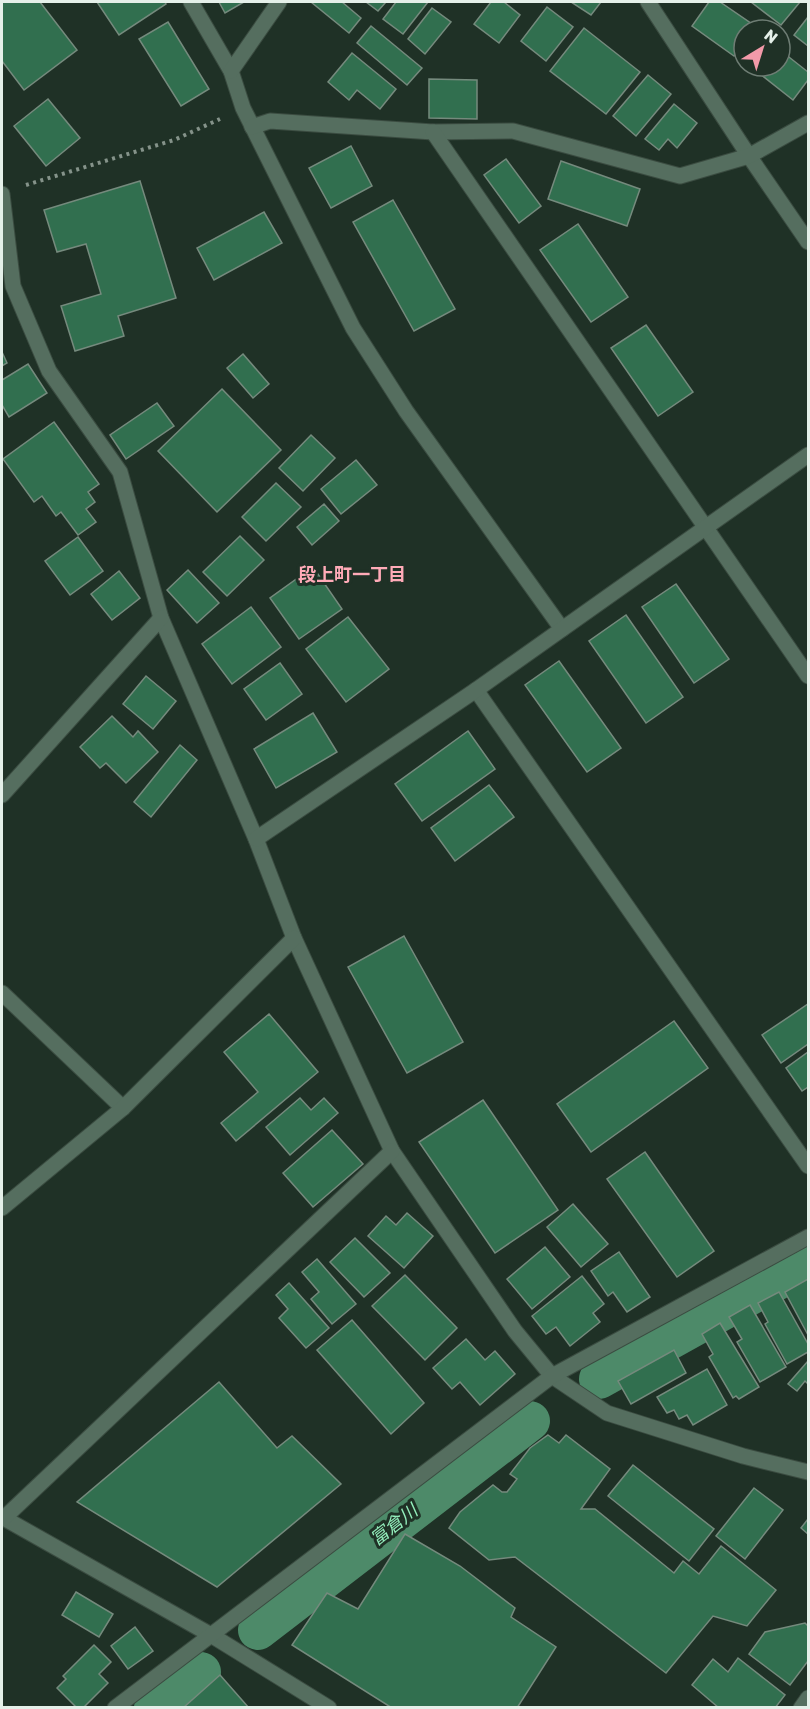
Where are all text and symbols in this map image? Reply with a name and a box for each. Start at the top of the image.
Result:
north arrow [732,18,792,78]
text: N [761,26,781,48]
district label: 段上町一丁目 [298,564,406,586]
water label: 富倉川 [366,1498,424,1550]

